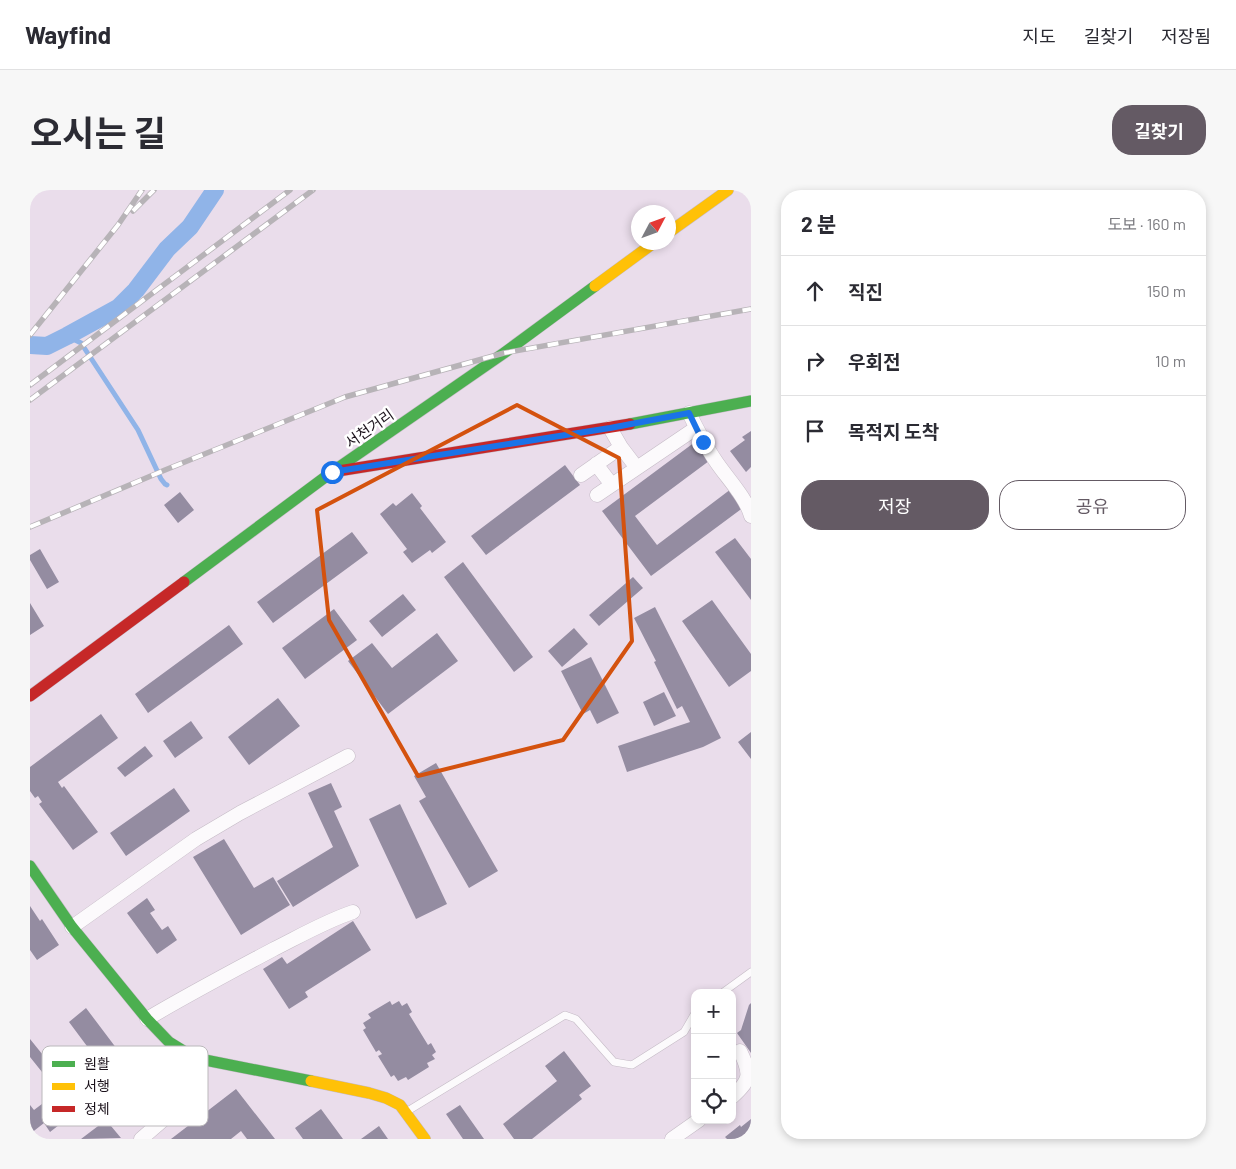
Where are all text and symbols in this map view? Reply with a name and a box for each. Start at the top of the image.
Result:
text: Wayfind [25,20,111,49]
text: 지도 [1023,25,1056,47]
text: 길찾기 [1084,25,1133,47]
text: 저장됨 [1161,25,1211,47]
button: 길찾기 [1112,105,1206,155]
text: 오시는 길 [30,111,166,153]
north arrow [631,205,676,250]
text: 2 분 [801,211,836,236]
text: 도보 · 160 m [1107,214,1186,233]
icon: ahead [801,277,829,305]
text: 직진 [848,280,883,303]
text: 150 m [1147,281,1186,300]
icon: right [801,347,829,375]
text: 우회전 [848,350,900,373]
text: 10 m [1155,351,1186,370]
street label: 서천거리 [341,405,397,451]
icon: arrive [801,417,829,445]
text: 목적지 도착 [848,420,939,443]
route end [692,431,715,454]
route start [321,461,344,484]
button: 저장 [801,480,989,530]
button: 공유 [999,480,1186,530]
map controls [691,989,736,1124]
button: + [691,989,736,1034]
button: − [691,1034,736,1079]
legend [42,1046,208,1126]
text: 원활 [84,1055,110,1072]
text: 서행 [84,1077,110,1094]
button: locate [691,1079,736,1124]
text: 정체 [84,1100,110,1117]

